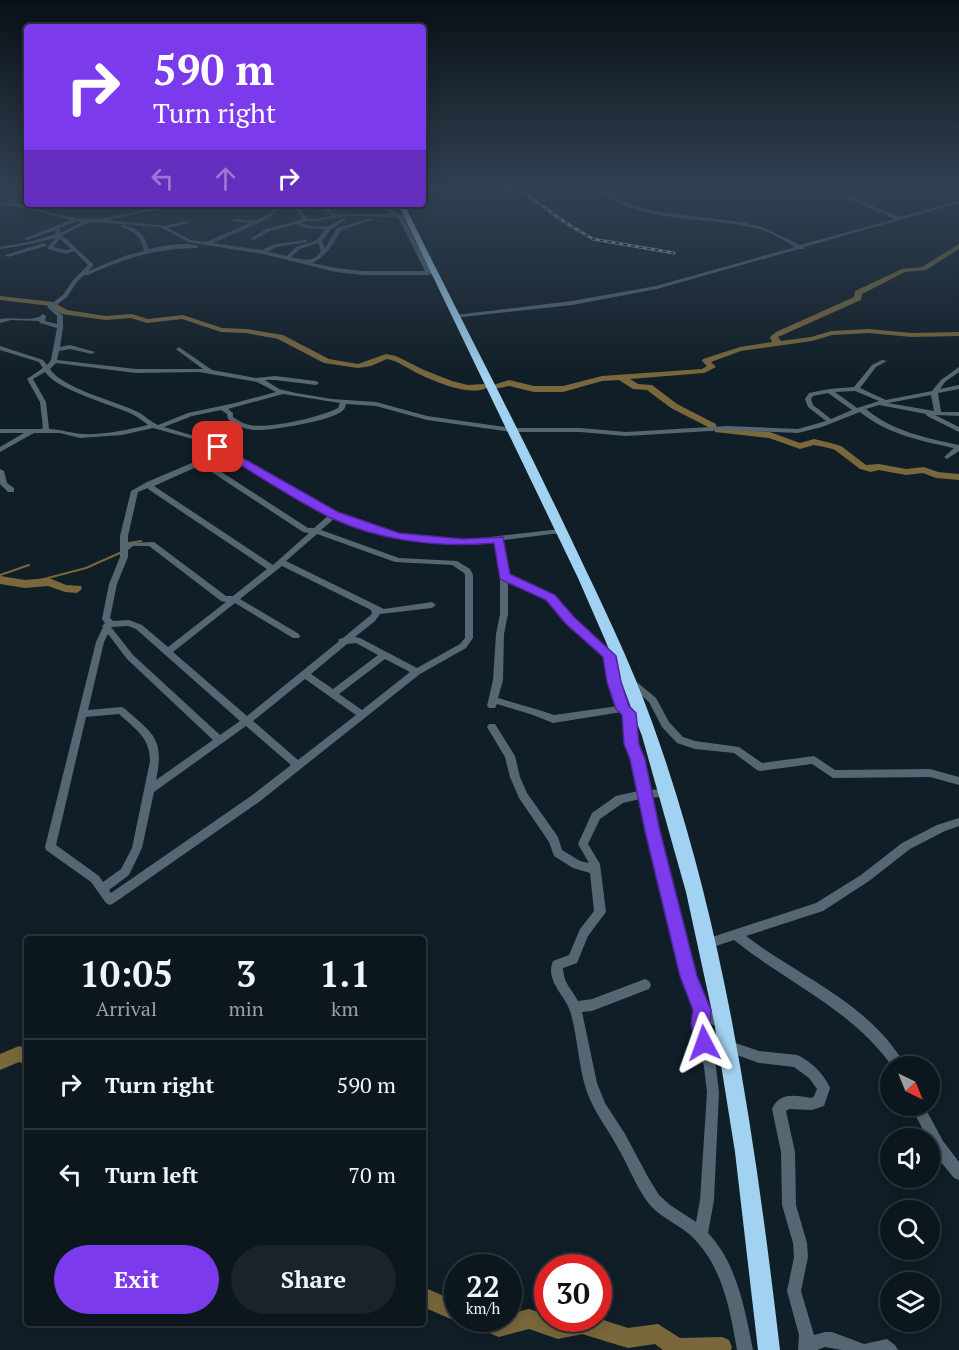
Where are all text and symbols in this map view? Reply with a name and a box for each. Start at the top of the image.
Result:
text: 590 m [153,41,274,97]
icon: right [54,48,132,126]
text: Turn right [153,95,276,131]
icon: left [146,162,179,195]
icon: ahead [209,162,242,195]
icon: right [272,162,305,195]
pin [192,421,243,472]
icon: arrive [201,430,234,463]
text: 10:05 [79,950,173,997]
text: 3 [236,950,256,997]
text: 1.1 [319,950,371,997]
text: Arrival [96,995,157,1022]
text: min [229,995,264,1022]
text: km [331,995,359,1022]
position arrow [672,1011,736,1075]
north arrow [880,1056,940,1116]
map controls [880,1056,940,1332]
icon: right [54,1068,87,1101]
text: Turn right [105,1070,214,1099]
text: 590 m [336,1070,396,1099]
button: sound [880,1128,940,1188]
icon: left [54,1158,87,1191]
text: Turn left [105,1160,198,1189]
text: 70 m [348,1160,396,1189]
button: search [880,1200,940,1260]
button: Exit [54,1245,219,1314]
button: Share [231,1245,396,1314]
speed limit sign: 30 [534,1254,612,1332]
text: 22 [466,1266,500,1306]
button: layers [880,1272,940,1332]
text: km/h [466,1298,500,1318]

